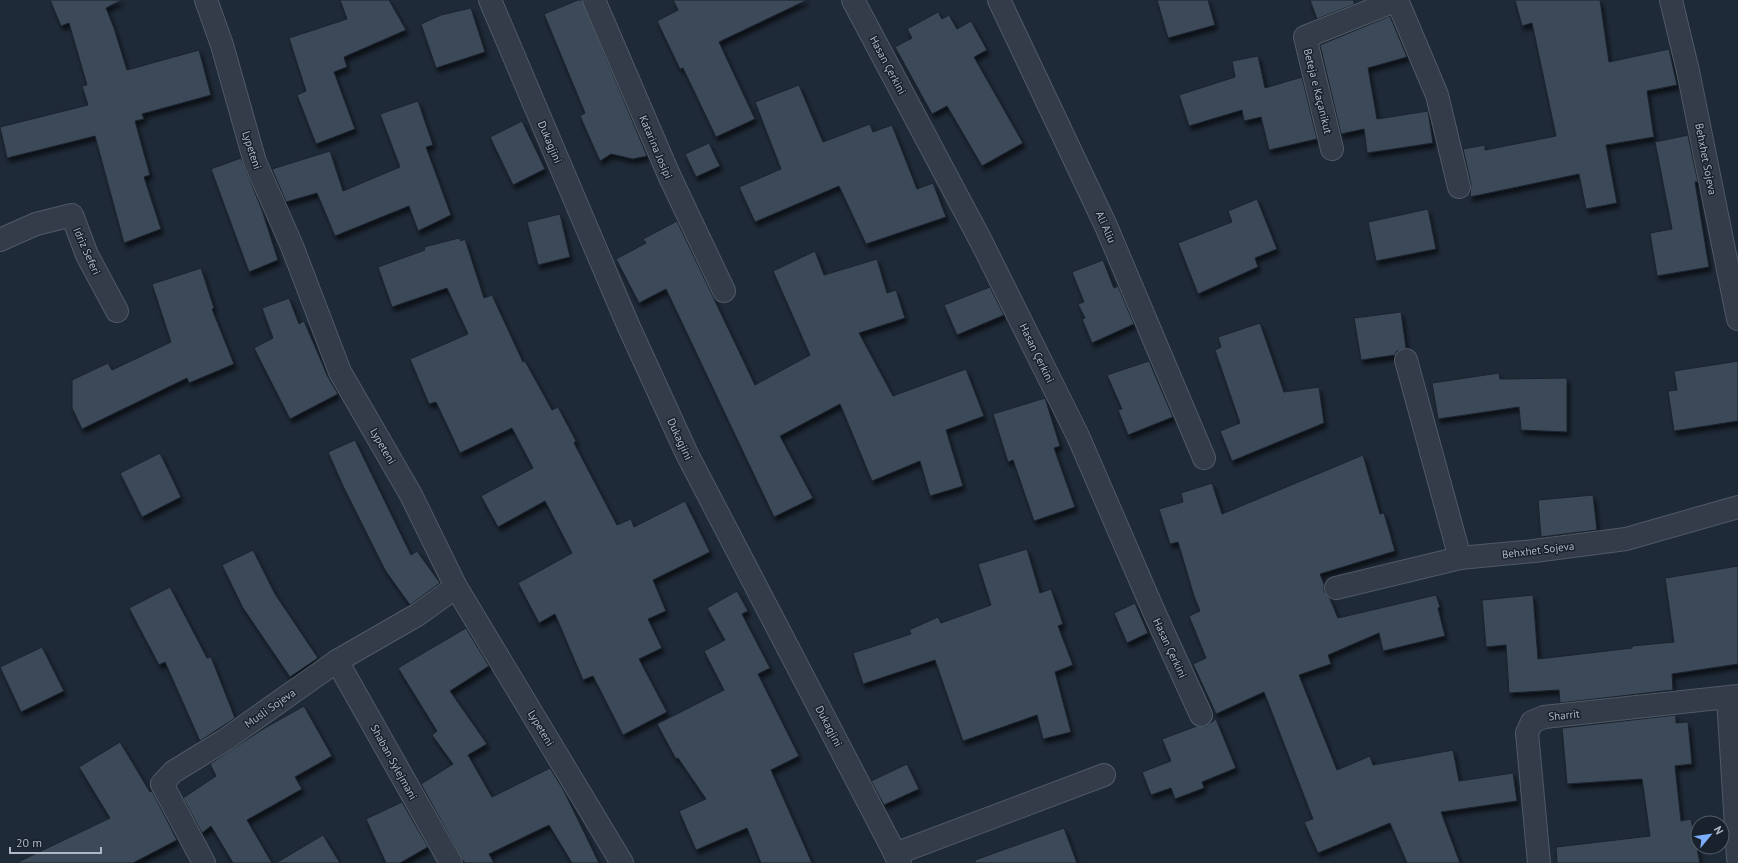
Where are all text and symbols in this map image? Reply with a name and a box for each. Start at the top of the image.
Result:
street label: Hasan Çerkini [867,33,909,97]
street label: Beteja e Kaçanikut [1301,47,1335,135]
street label: Katarina Josipi [636,113,676,181]
street label: Dukagjini [535,119,565,165]
street label: Behxhet Sojeva [1692,122,1720,196]
street label: Lypeteni [239,129,265,171]
street label: Ali Aliu [1093,209,1119,245]
street label: Idriz Seferi [70,225,104,277]
street label: Hasan Çerkini [1017,321,1057,385]
street label: Dukagjini [664,416,696,462]
street label: Lypeteni [367,425,399,467]
street label: Behxhet Sojeva [1501,539,1575,561]
street label: Hasan Çerkini [1150,616,1190,680]
street label: Musli Sojeva [242,685,298,731]
street label: Dukagjini [812,703,846,749]
street label: Sharrit [1548,706,1581,724]
street label: Lypeteni [525,707,557,749]
street label: Shaban Sylejmani [368,722,420,802]
north arrow [1690,815,1730,855]
text: N [1711,824,1727,837]
scale bar [10,829,101,855]
text: 20 m [16,835,42,850]

